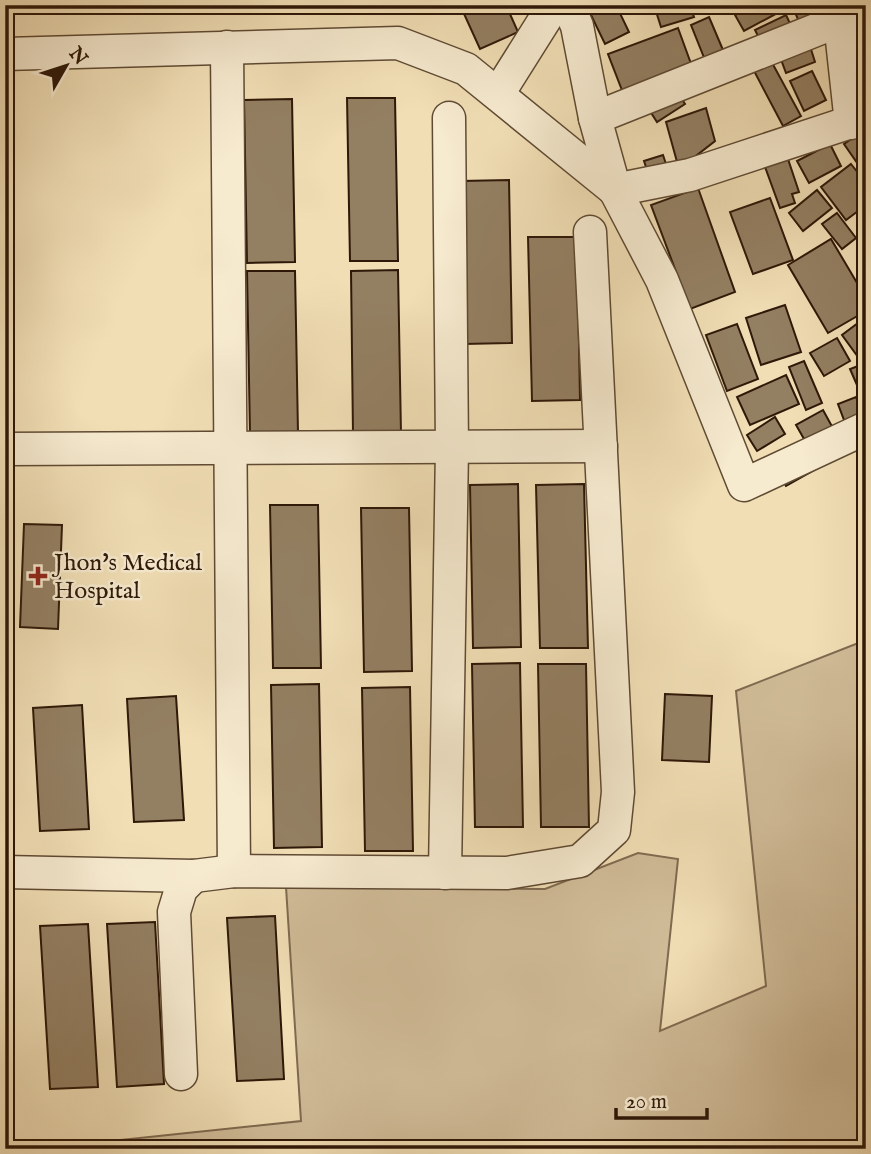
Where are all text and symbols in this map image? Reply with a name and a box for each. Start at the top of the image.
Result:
north arrow [32,32,102,102]
text: N [63,42,93,71]
place label: Jhon's Medical Hospital [51,548,202,607]
marker: Jhon's Medical Hospital [28,566,48,586]
scale bar [616,1077,706,1121]
text: 20 m [626,1089,667,1116]

